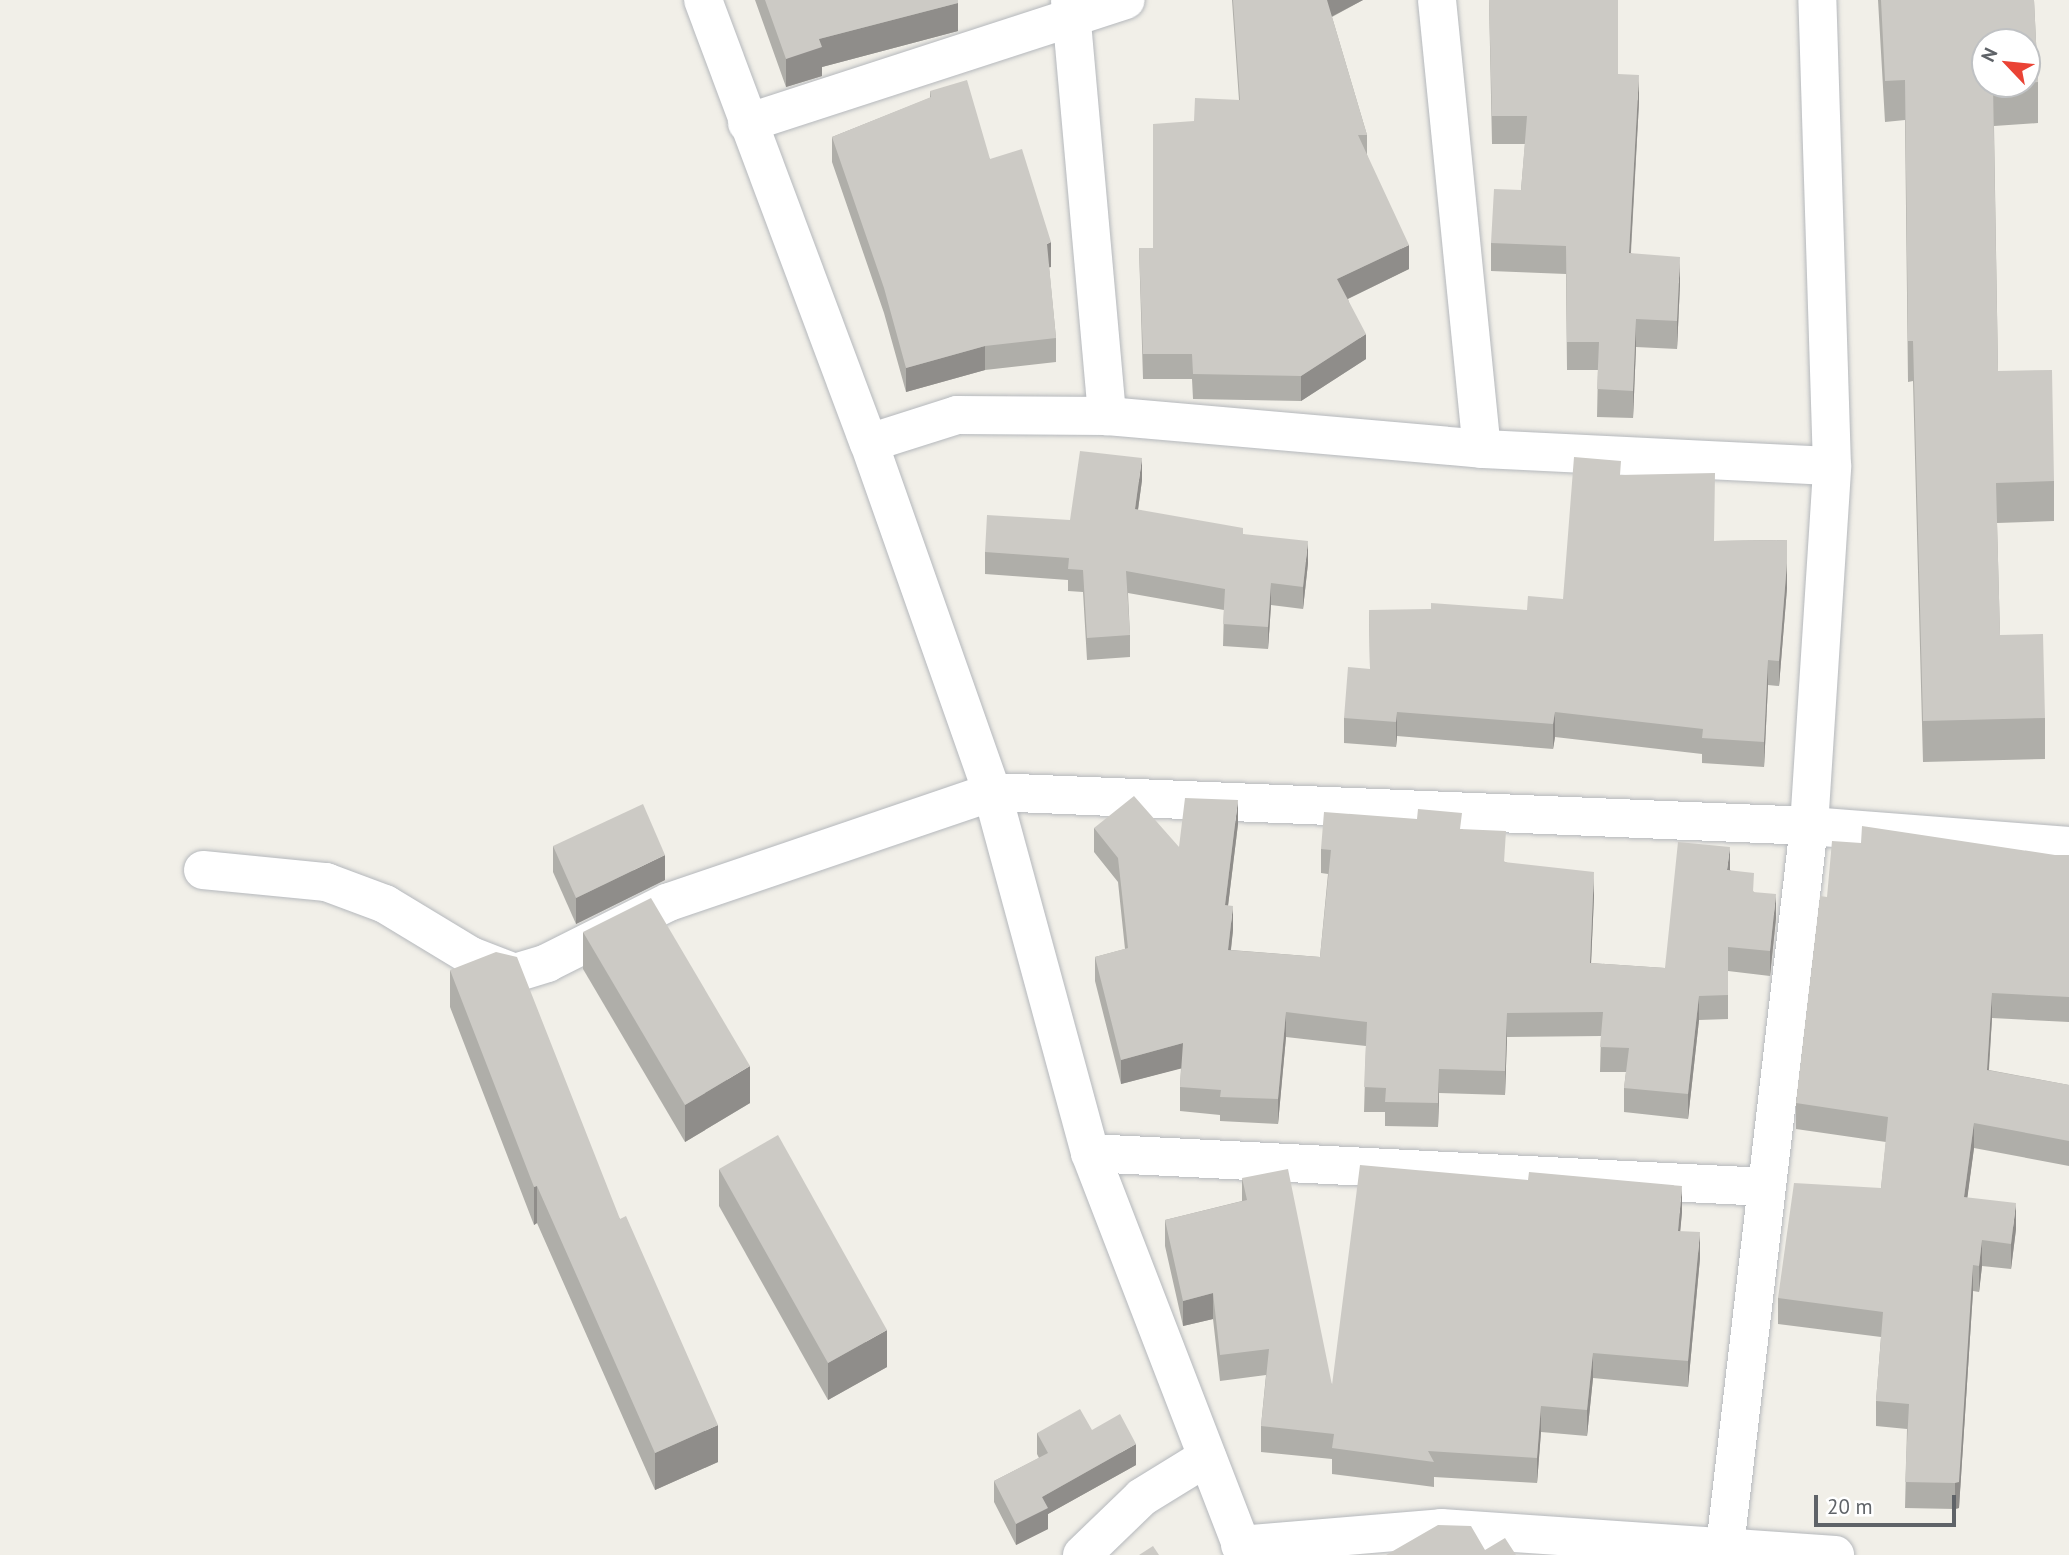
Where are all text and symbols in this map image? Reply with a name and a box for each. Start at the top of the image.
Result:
north arrow [1971,28,2041,98]
text: N [1975,44,2002,66]
scale bar [1817,1482,1959,1526]
text: 20 m [1827,1493,1873,1520]

